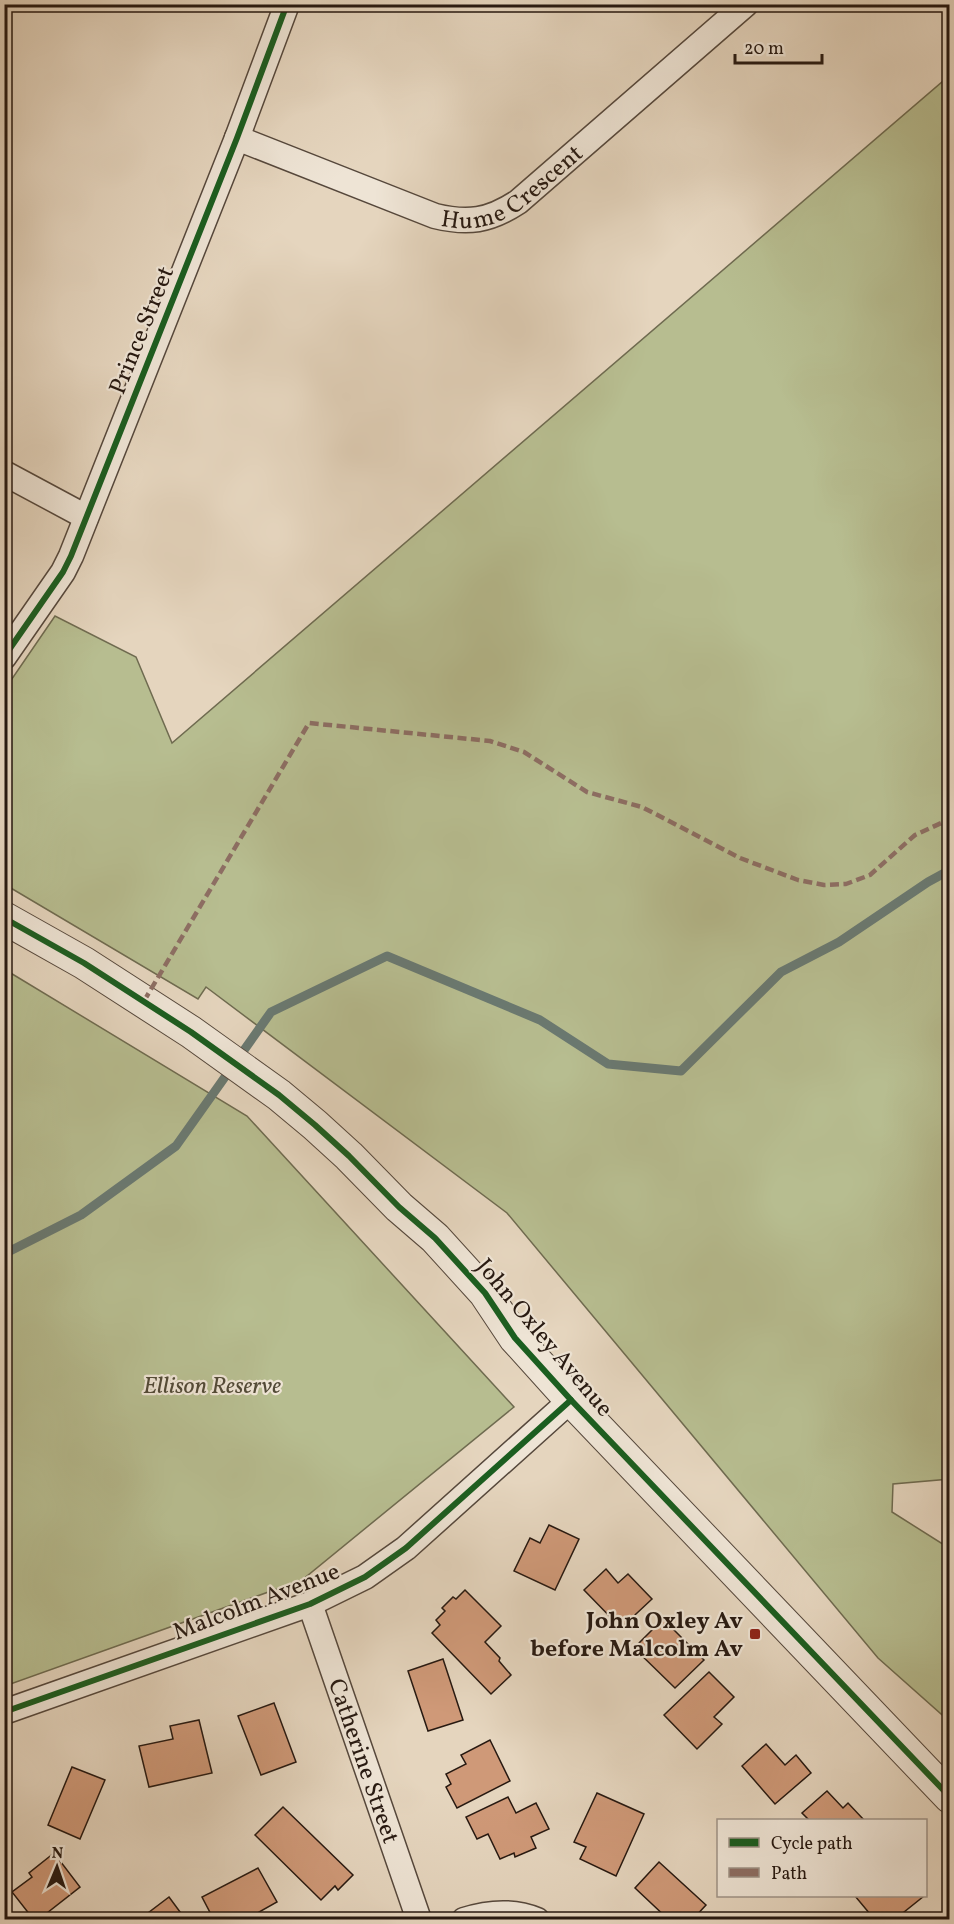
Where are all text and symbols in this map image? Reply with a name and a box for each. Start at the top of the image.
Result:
scale bar [735,27,822,65]
text: 20 m [744,37,784,62]
street label: Hume Crescent [439,138,591,239]
street label: Prince Street [102,262,184,400]
street label: John Oxley Avenue [467,1252,620,1425]
park label: Ellison Reserve [143,1370,281,1404]
street label: Malcolm Avenue [168,1555,345,1650]
place label: John Oxley Av before Malcolm Av [531,1605,744,1667]
marker: John Oxley Av before Malcolm Av [748,1627,762,1641]
street label: Catherine Street [318,1675,406,1849]
legend [717,1819,927,1897]
text: Cycle path [771,1832,853,1857]
north arrow [27,1837,87,1897]
text: N [51,1843,64,1865]
text: Path [771,1862,807,1887]

